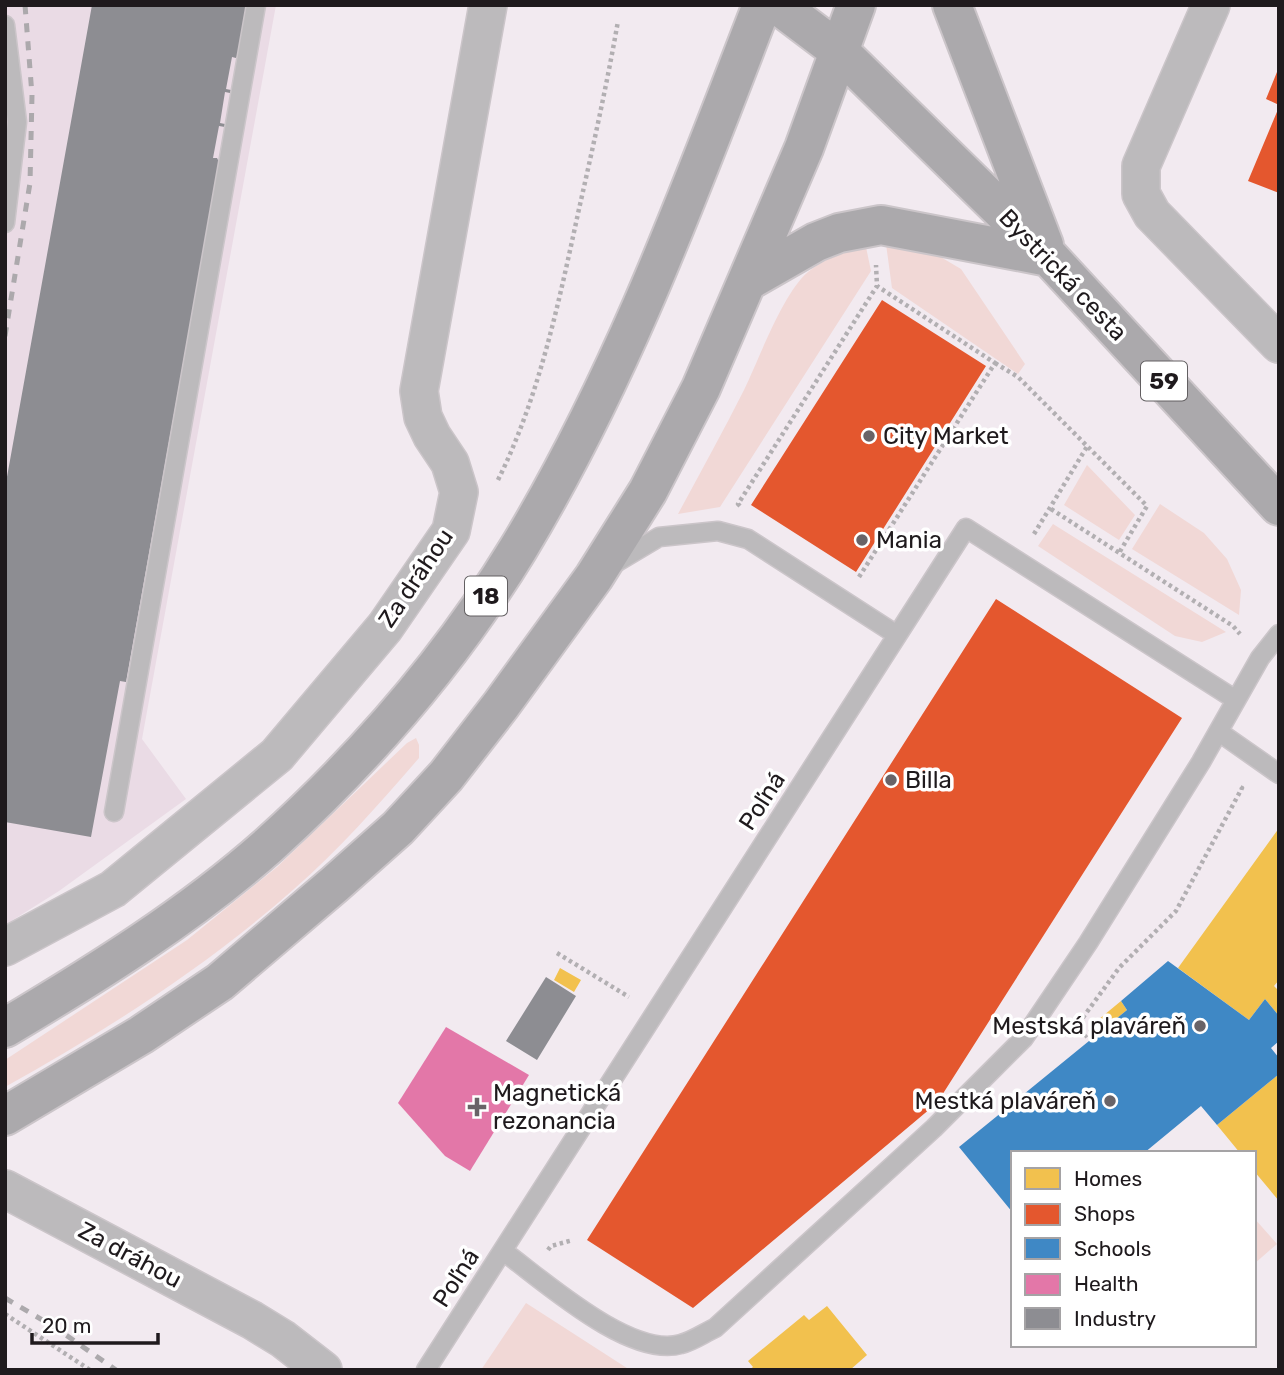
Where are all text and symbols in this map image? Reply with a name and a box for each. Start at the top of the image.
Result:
street label: Bystrická cesta [993,204,1133,346]
road number: 59 [1141,362,1187,400]
place label: City Market [883,422,1009,450]
marker: City Market [861,428,877,444]
street label: Za dráhou [373,523,459,633]
place label: Mania [876,526,942,554]
marker: Mania [854,532,870,548]
road number: 18 [465,576,507,616]
place label: Billa [905,766,952,794]
street label: Poľná [733,767,791,835]
marker: Billa [883,772,899,788]
place label: Mestská plaváreň [992,1012,1186,1040]
marker: Mestská plaváreň [1192,1018,1208,1034]
place label: Magnetická rezonancia [493,1079,621,1135]
place label: Mestká plaváreň [915,1087,1096,1115]
marker: Mestká plaváreň [1102,1093,1118,1109]
marker: Magnetická rezonancia [467,1097,487,1117]
legend [1011,1151,1256,1347]
text: Homes [1074,1166,1142,1191]
text: Shops [1074,1201,1135,1226]
street label: Za dráhou [74,1216,186,1294]
text: Schools [1074,1236,1151,1261]
street label: Poľná [427,1244,485,1312]
text: Health [1074,1271,1138,1296]
scale bar [32,1302,158,1346]
text: Industry [1074,1306,1156,1331]
text: 20 m [42,1313,91,1338]

